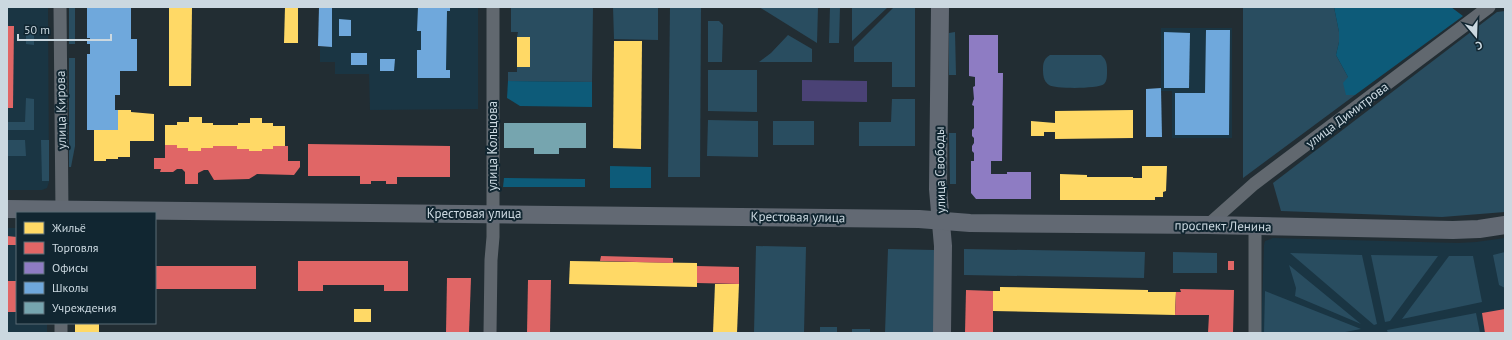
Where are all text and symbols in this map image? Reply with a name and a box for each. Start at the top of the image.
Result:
scale bar [18,16,111,42]
north arrow [1456,16,1496,56]
text: 50 m [24,22,50,37]
text: С [1474,38,1484,53]
street label: улица Кирова [52,71,70,149]
street label: улица Димитрова [1302,78,1392,152]
street label: улица Кольцова [484,101,501,191]
street label: улица Свободы [931,126,949,214]
street label: Крестовая улица [427,205,521,222]
street label: Крестовая улица [751,208,845,226]
legend [16,212,156,324]
street label: проспект Ленина [1174,217,1272,235]
text: Жильё [51,220,86,235]
text: Торговля [52,240,98,255]
text: Офисы [52,260,88,275]
text: Школы [52,280,88,295]
text: Учреждения [52,300,116,315]

